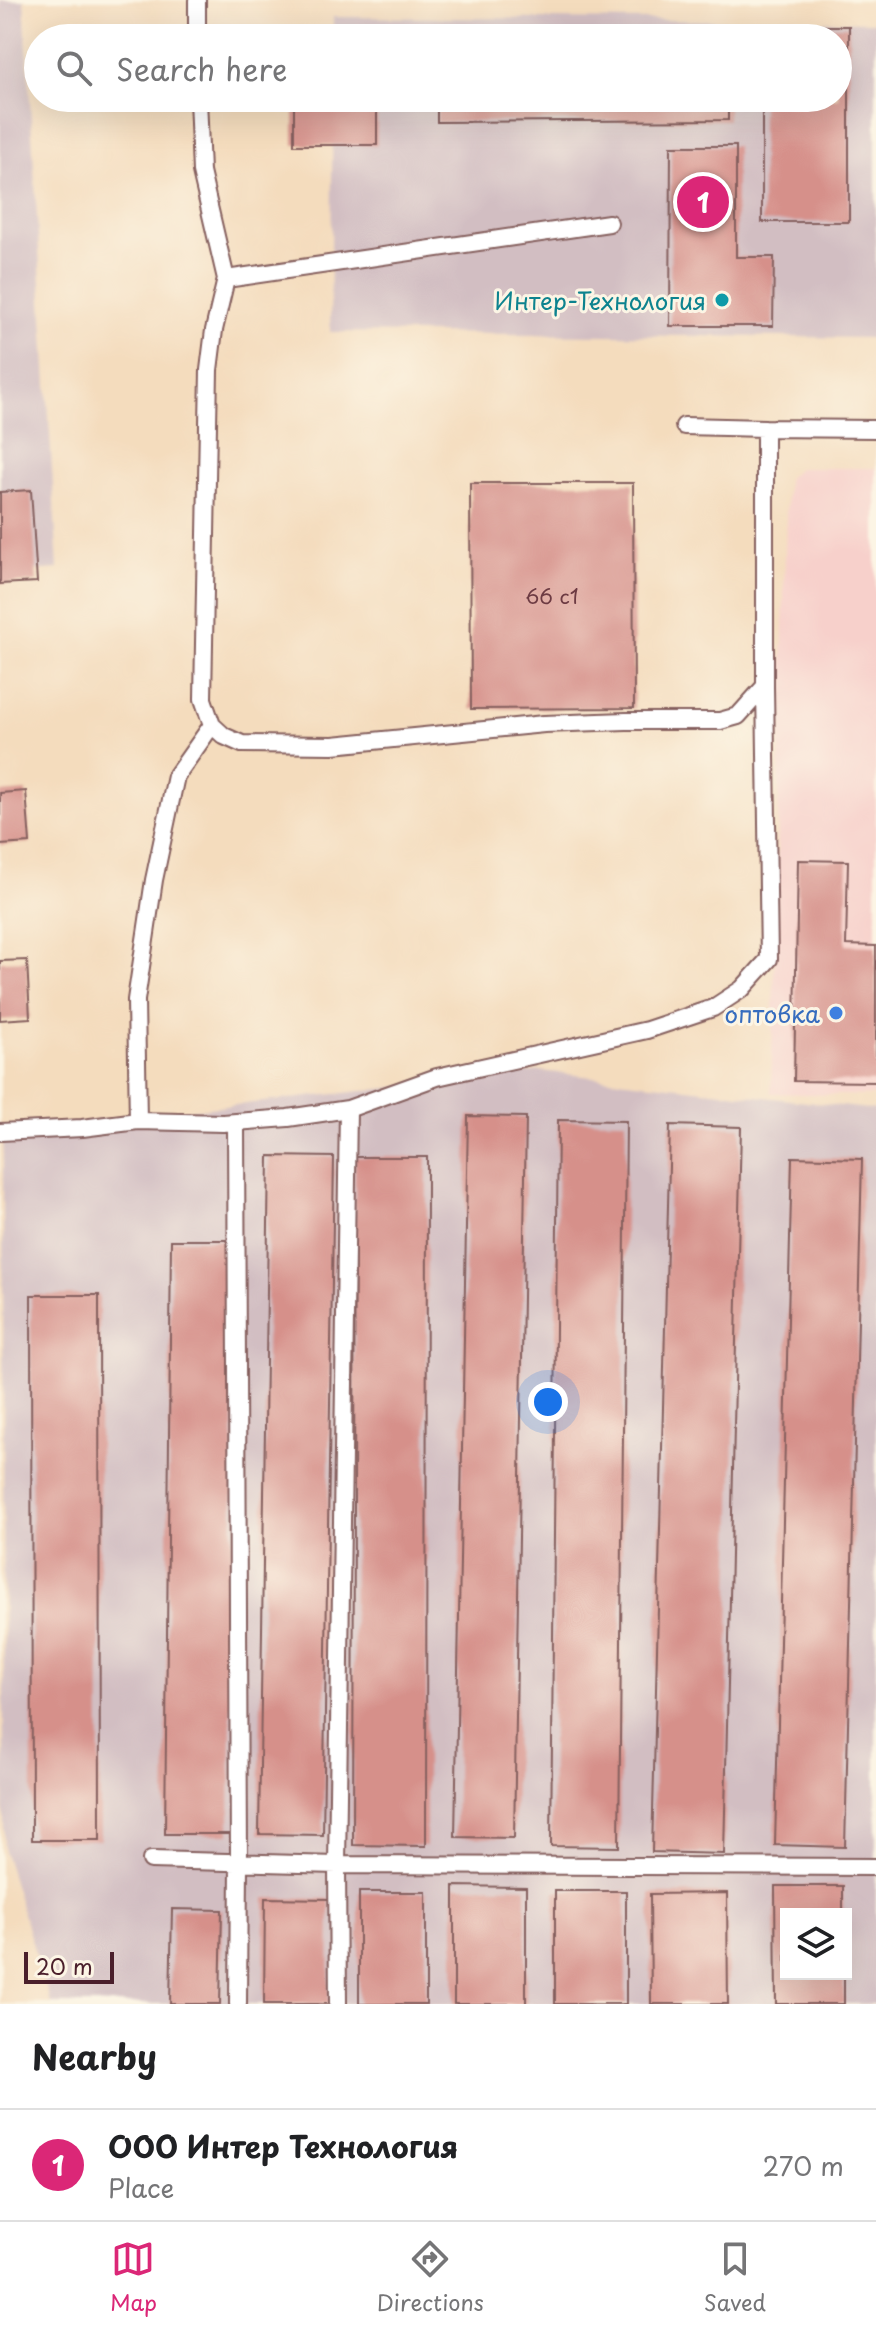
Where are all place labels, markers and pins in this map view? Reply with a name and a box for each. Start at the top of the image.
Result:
pin: 1 [677,172,729,232]
place label: Интер-Технология [495,282,706,318]
marker: Интер-Технология [713,291,731,309]
place label: оптовка [724,995,820,1031]
marker: оптовка [827,1004,845,1022]

